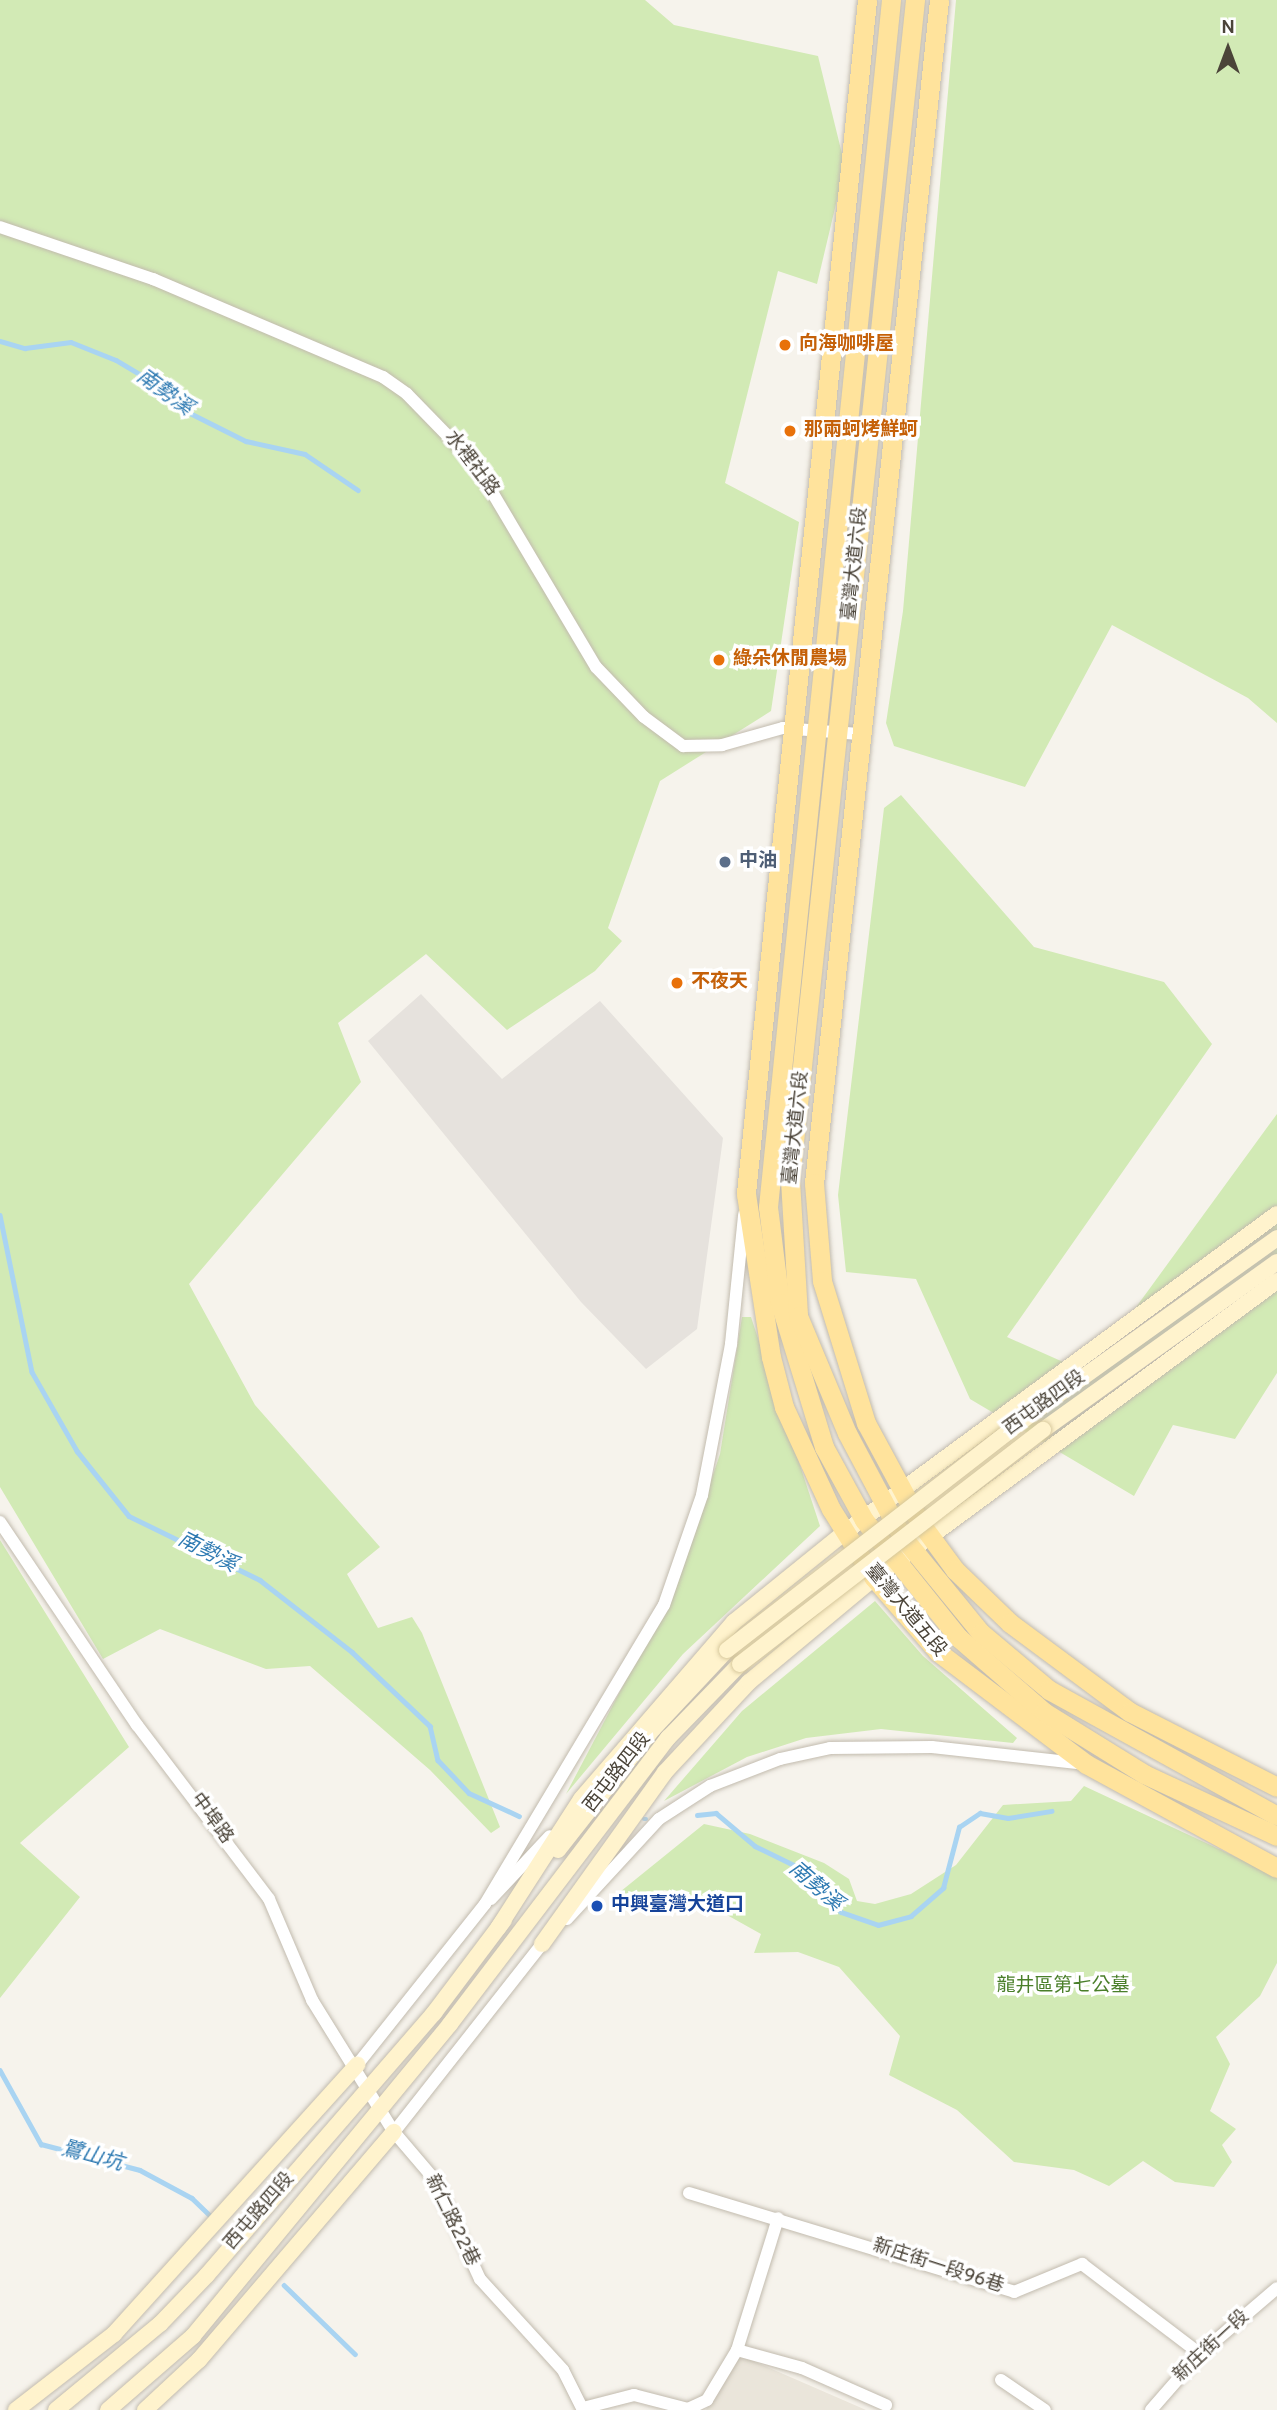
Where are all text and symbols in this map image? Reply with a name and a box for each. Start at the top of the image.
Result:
north arrow [1193,14,1263,84]
text: N [1221,16,1235,40]
place label: 向海咖啡屋 [799,334,894,356]
marker: 向海咖啡屋 [777,337,793,353]
water label: 南勢溪 [131,364,197,422]
place label: 那兩蚵烤鮮蚵 [804,420,918,442]
marker: 那兩蚵烤鮮蚵 [782,423,798,439]
street label: 水裡社路 [439,427,503,501]
street label: 臺灣大道六段 [839,506,873,622]
place label: 綠朵休閒農場 [733,649,847,671]
marker: 綠朵休閒農場 [711,652,727,668]
place label: 中油 [739,851,777,873]
marker: 中油 [717,854,733,870]
place label: 不夜天 [691,972,748,994]
marker: 不夜天 [669,975,685,991]
street label: 臺灣大道六段 [780,1070,814,1186]
street label: 西屯路四段 [1000,1367,1090,1441]
water label: 南勢溪 [173,1527,241,1579]
street label: 臺灣大道五段 [860,1560,950,1662]
street label: 西屯路四段 [580,1729,656,1817]
street label: 中埠路 [185,1789,237,1849]
water label: 南勢溪 [783,1857,847,1917]
place label: 中興臺灣大道口 [611,1895,744,1917]
marker: 中興臺灣大道口 [589,1898,605,1914]
park label: 龍井區第七公墓 [997,1976,1129,1998]
water label: 鷺山坑 [58,2137,126,2177]
street label: 西屯路四段 [220,2169,300,2255]
street label: 新仁路22巷 [419,2171,483,2271]
street label: 新庄街一段96巷 [869,2235,1007,2299]
street label: 新庄街一段 [1169,2306,1255,2388]

